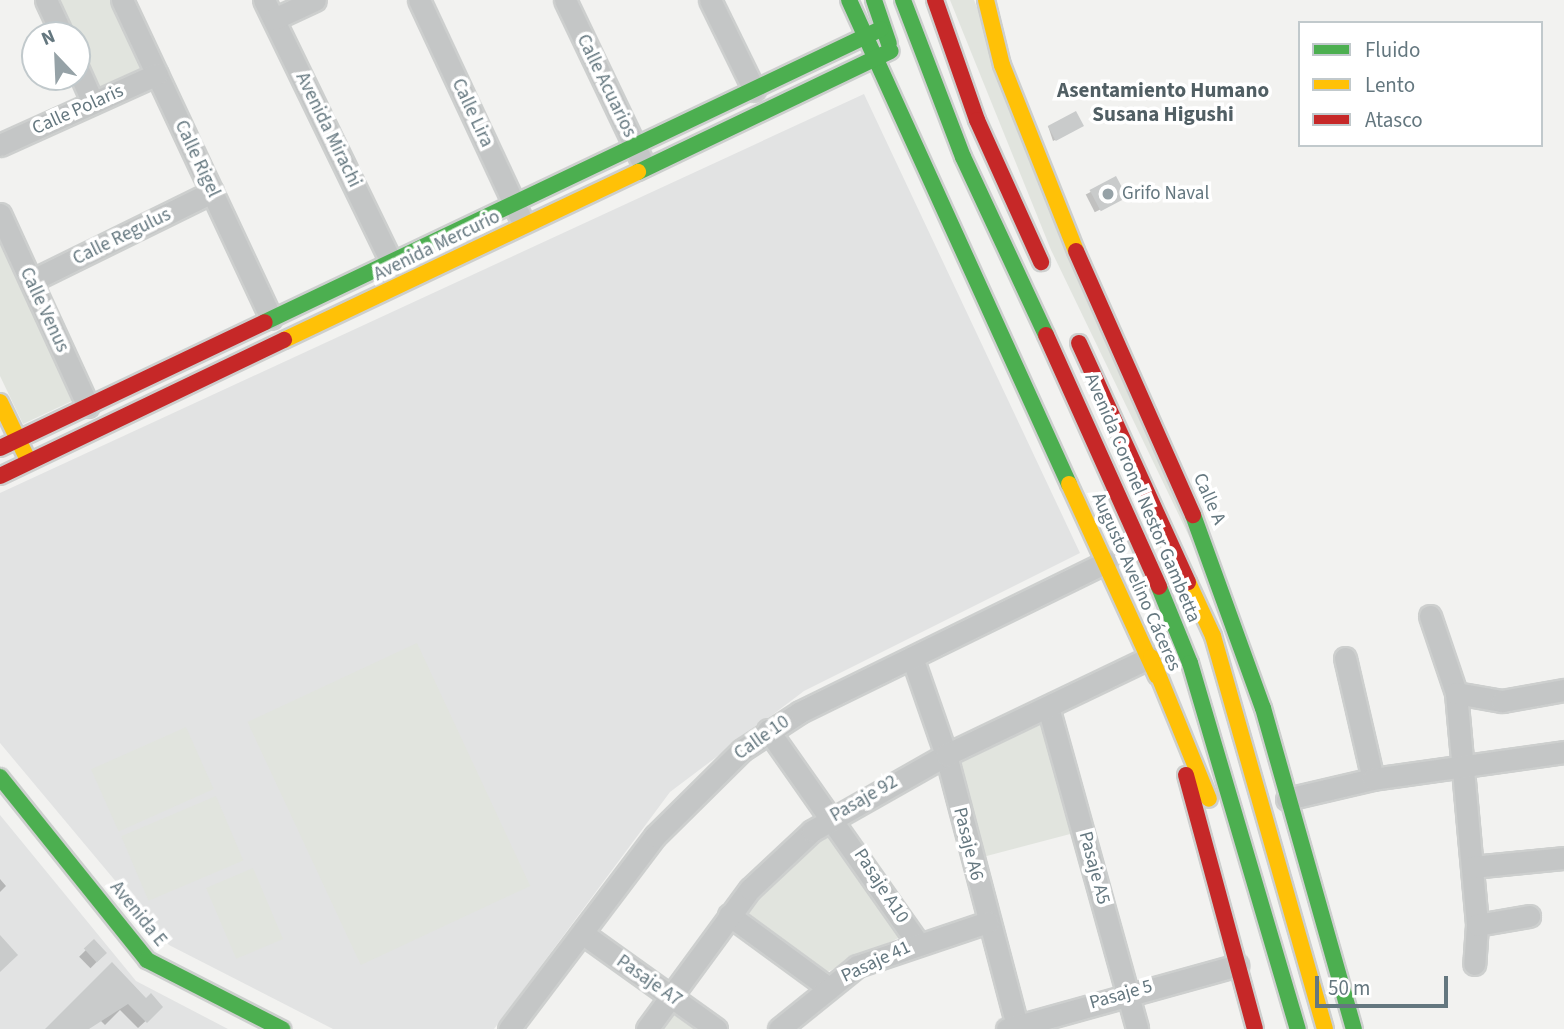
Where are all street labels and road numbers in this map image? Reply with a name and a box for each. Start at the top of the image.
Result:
street label: Calle Acuarios [571,31,641,141]
street label: Avenida Mirachi [290,69,366,191]
street label: Calle Lira [446,75,498,151]
street label: Calle Polaris [29,80,127,140]
street label: Calle Rigel [169,117,225,201]
street label: Calle Regulus [69,203,175,271]
street label: Avenida Mercurio [370,206,504,286]
street label: Calle Venus [14,264,74,356]
street label: Avenida Coronel Nestor Gambetta [1079,370,1205,626]
street label: Calle A [1188,470,1230,528]
street label: Augusto Avelino Cáceres [1086,489,1186,675]
street label: Calle 10 [730,711,794,765]
street label: Pasaje 92 [826,771,902,827]
street label: Pasaje A6 [948,805,988,883]
street label: Pasaje A5 [1073,829,1115,907]
street label: Pasaje A10 [849,844,913,928]
street label: Avenida E [105,877,171,951]
street label: Pasaje 41 [838,936,914,988]
street label: Pasaje A7 [612,950,686,1012]
street label: Pasaje 5 [1087,975,1155,1015]

